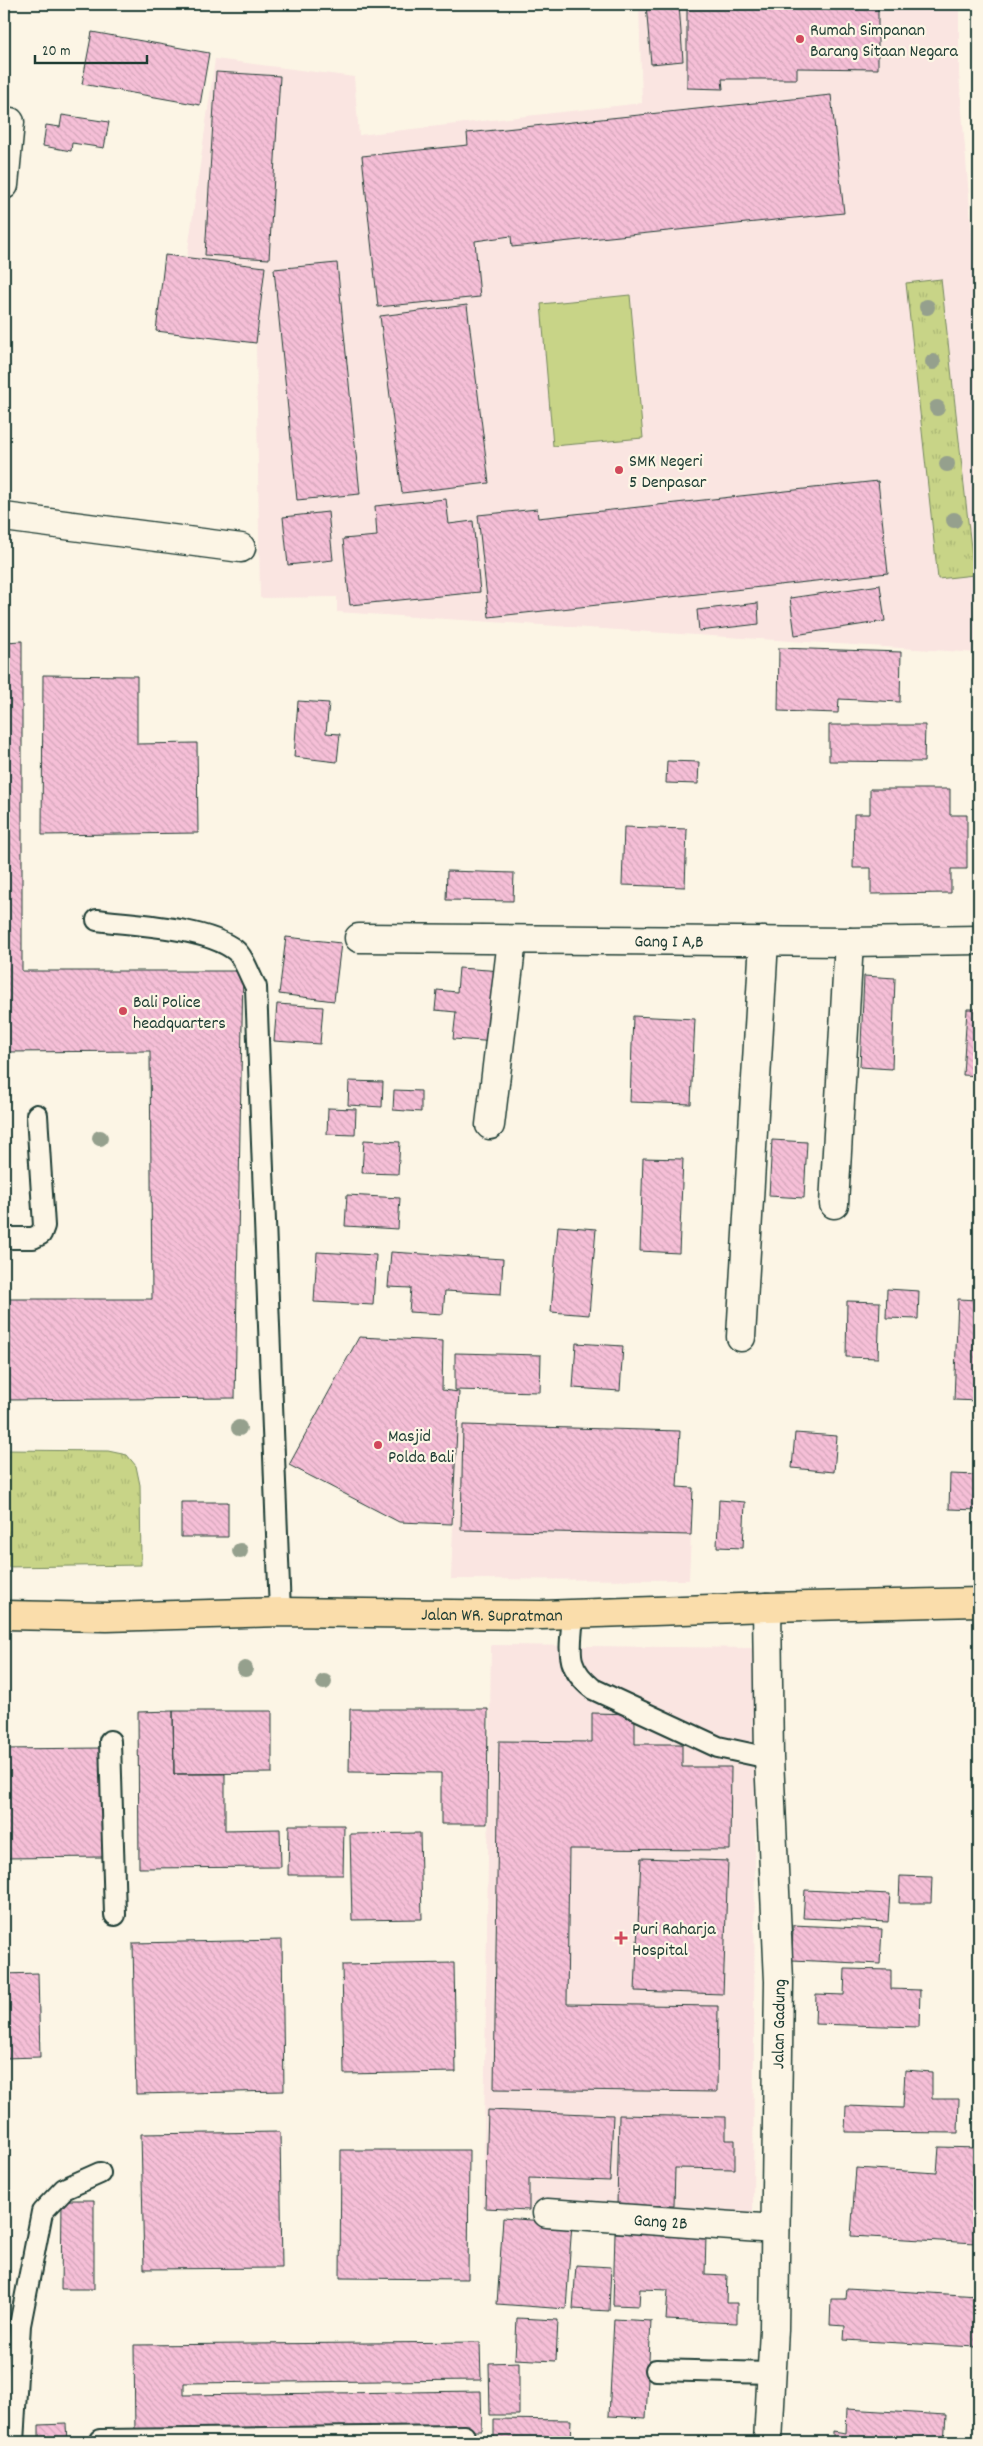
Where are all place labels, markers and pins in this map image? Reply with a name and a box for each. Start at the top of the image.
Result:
place label: Rumah Simpanan Barang Sitaan Negara [810,19,958,65]
marker: Rumah Simpanan Barang Sitaan Negara [794,33,806,45]
place label: SMK Negeri 5 Denpasar [629,450,707,496]
marker: SMK Negeri 5 Denpasar [613,464,625,476]
place label: Bali Police headquarters [133,991,226,1037]
marker: Bali Police headquarters [117,1005,129,1017]
place label: Masjid Polda Bali [388,1425,454,1471]
marker: Masjid Polda Bali [372,1439,384,1451]
place label: Puri Raharja Hospital [632,1918,716,1964]
marker: Puri Raharja Hospital [614,1931,628,1945]

